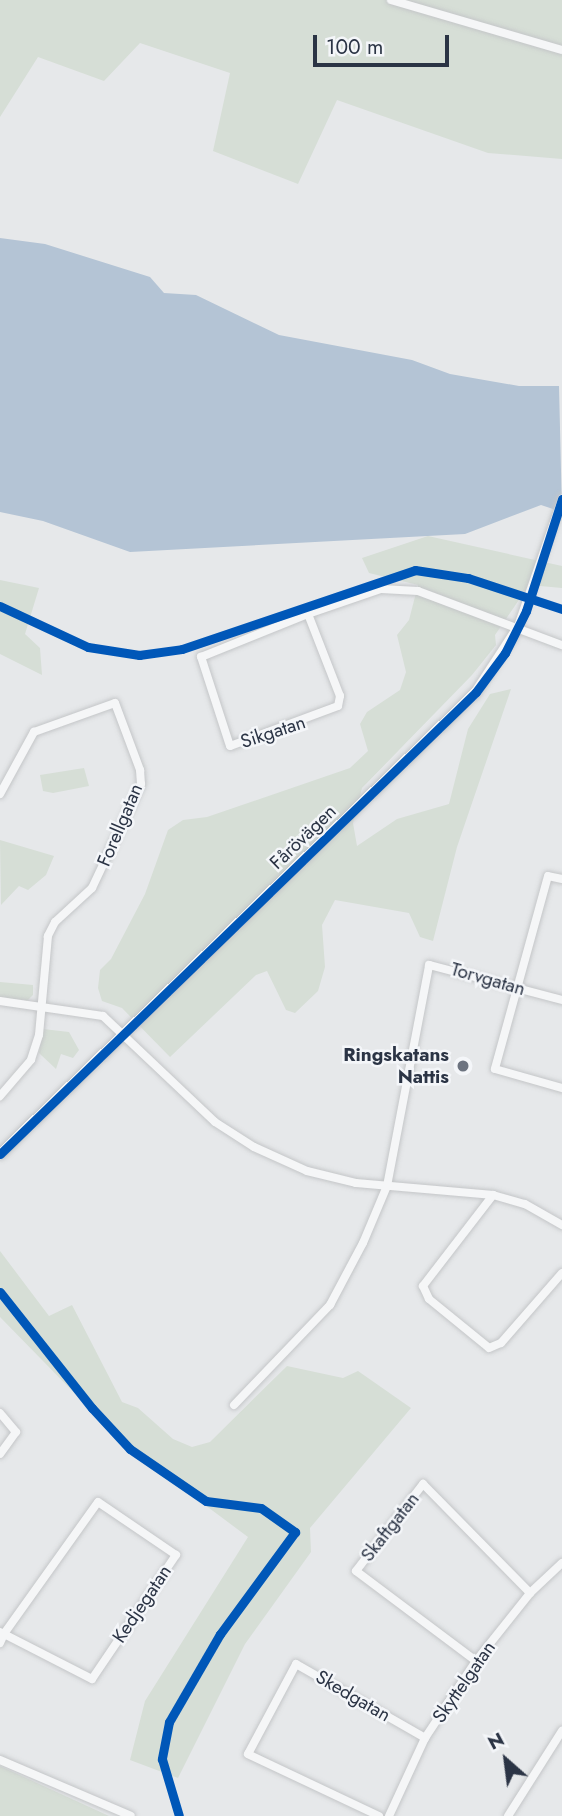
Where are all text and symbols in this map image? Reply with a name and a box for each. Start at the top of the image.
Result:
scale bar [317,21,454,65]
text: 100 m [326,32,383,62]
street label: Sikgatan [238,711,308,753]
street label: Forellgatan [92,780,148,870]
street label: Fårövägen [265,800,341,874]
street label: Torvgatan [448,958,528,1000]
place label: Ringskatans Nattis [343,1044,449,1088]
marker: Ringskatans Nattis [455,1058,471,1074]
street label: Skaftgatan [356,1488,424,1566]
street label: Kedjegatan [108,1561,176,1647]
street label: Skyttelgatan [428,1637,500,1727]
street label: Skedgatan [311,1665,395,1727]
north arrow [471,1725,541,1795]
text: N [483,1726,509,1756]

